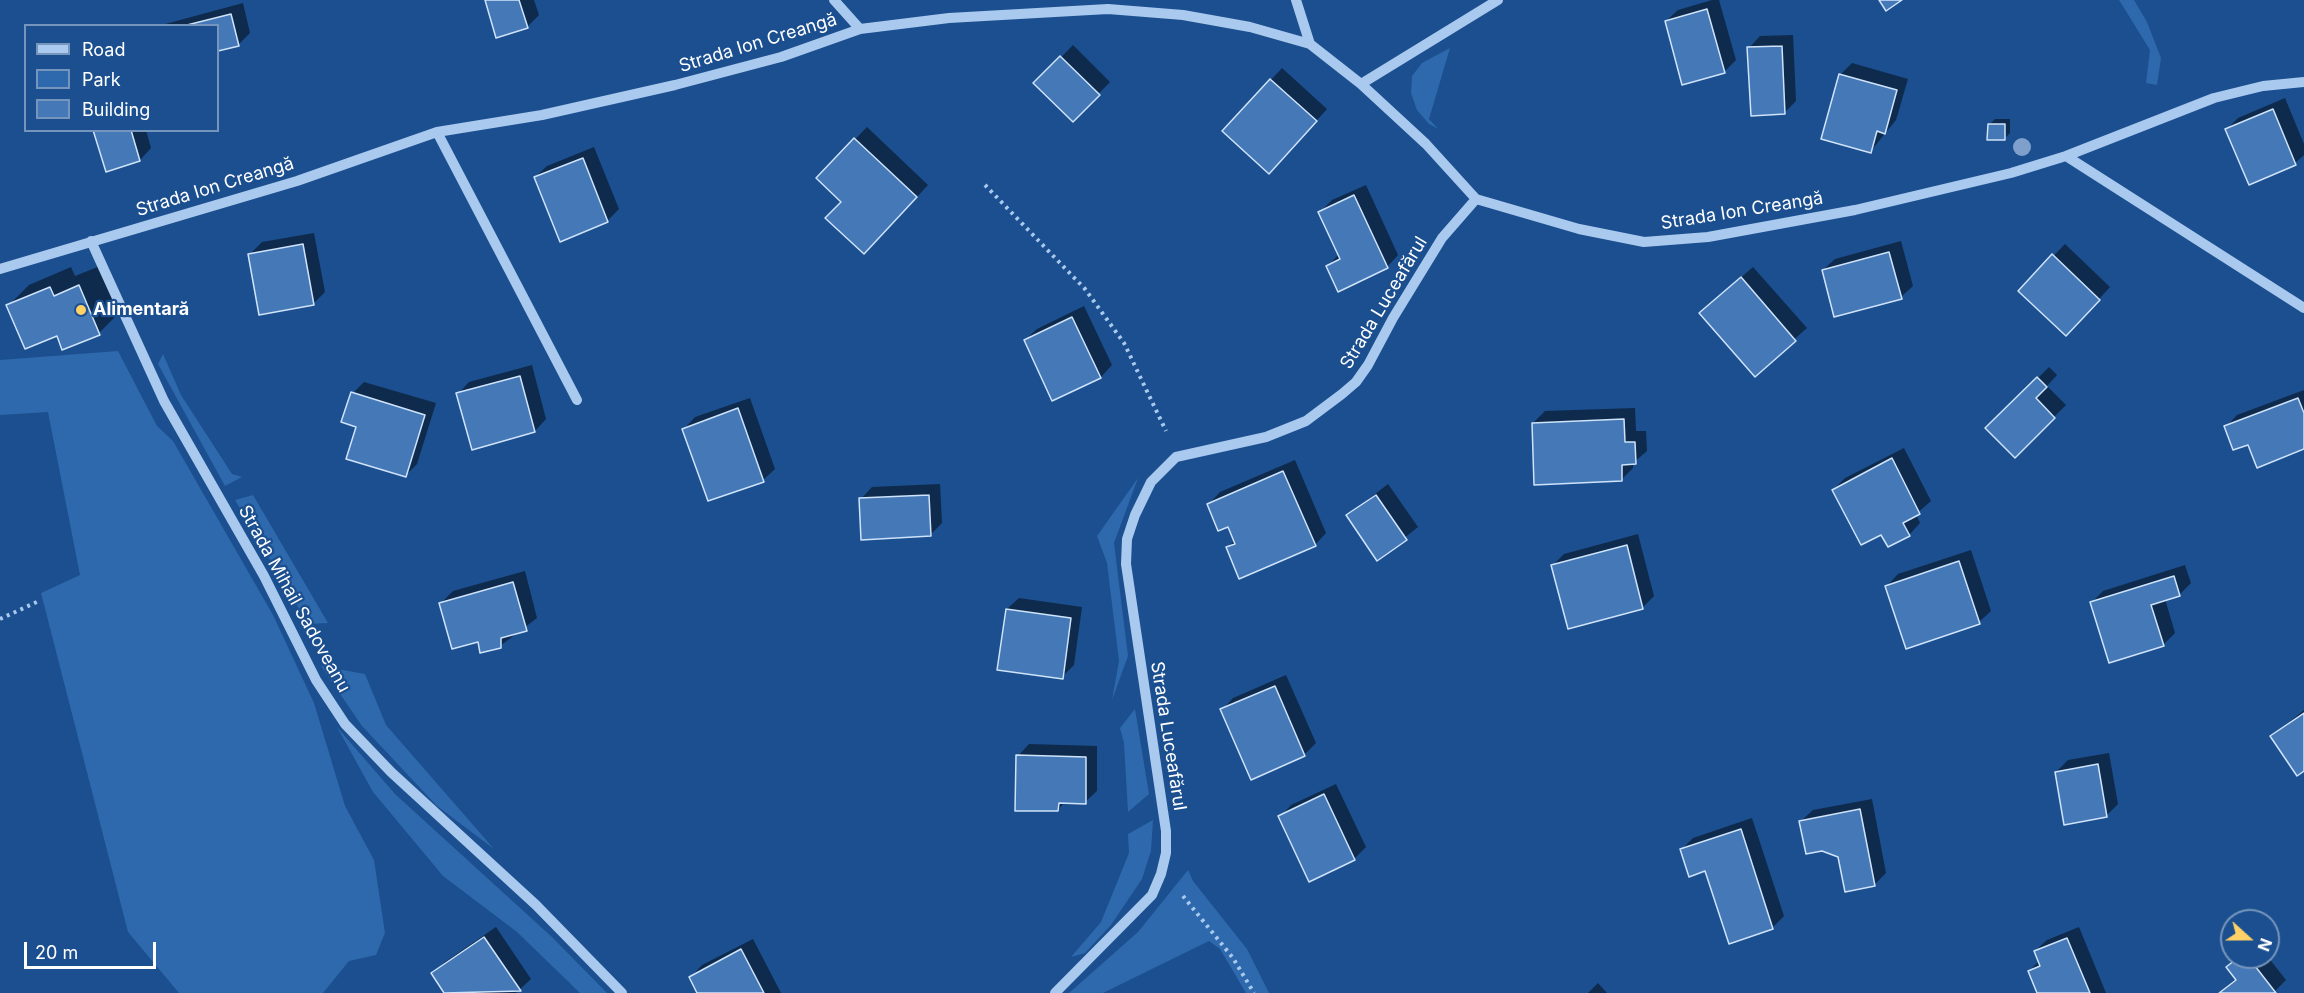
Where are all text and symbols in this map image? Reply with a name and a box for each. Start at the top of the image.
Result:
street label: Strada Ion Creangă [676,9,840,77]
legend [24,24,219,132]
text: Road [82,39,125,60]
text: Park [82,69,121,90]
text: Building [82,99,150,120]
street label: Strada Ion Creangă [133,153,297,221]
street label: Strada Ion Creangă [1659,188,1825,234]
street label: Strada Luceafărul [1336,233,1432,373]
place label: Alimentară [93,299,189,321]
marker: Alimentară [74,303,88,317]
street label: Strada Mihail Sadoveanu [234,502,354,696]
street label: Strada Luceafărul [1146,660,1190,812]
north arrow [2220,909,2280,969]
scale bar [27,930,159,968]
text: N [2253,935,2276,954]
text: 20 m [35,942,78,963]

